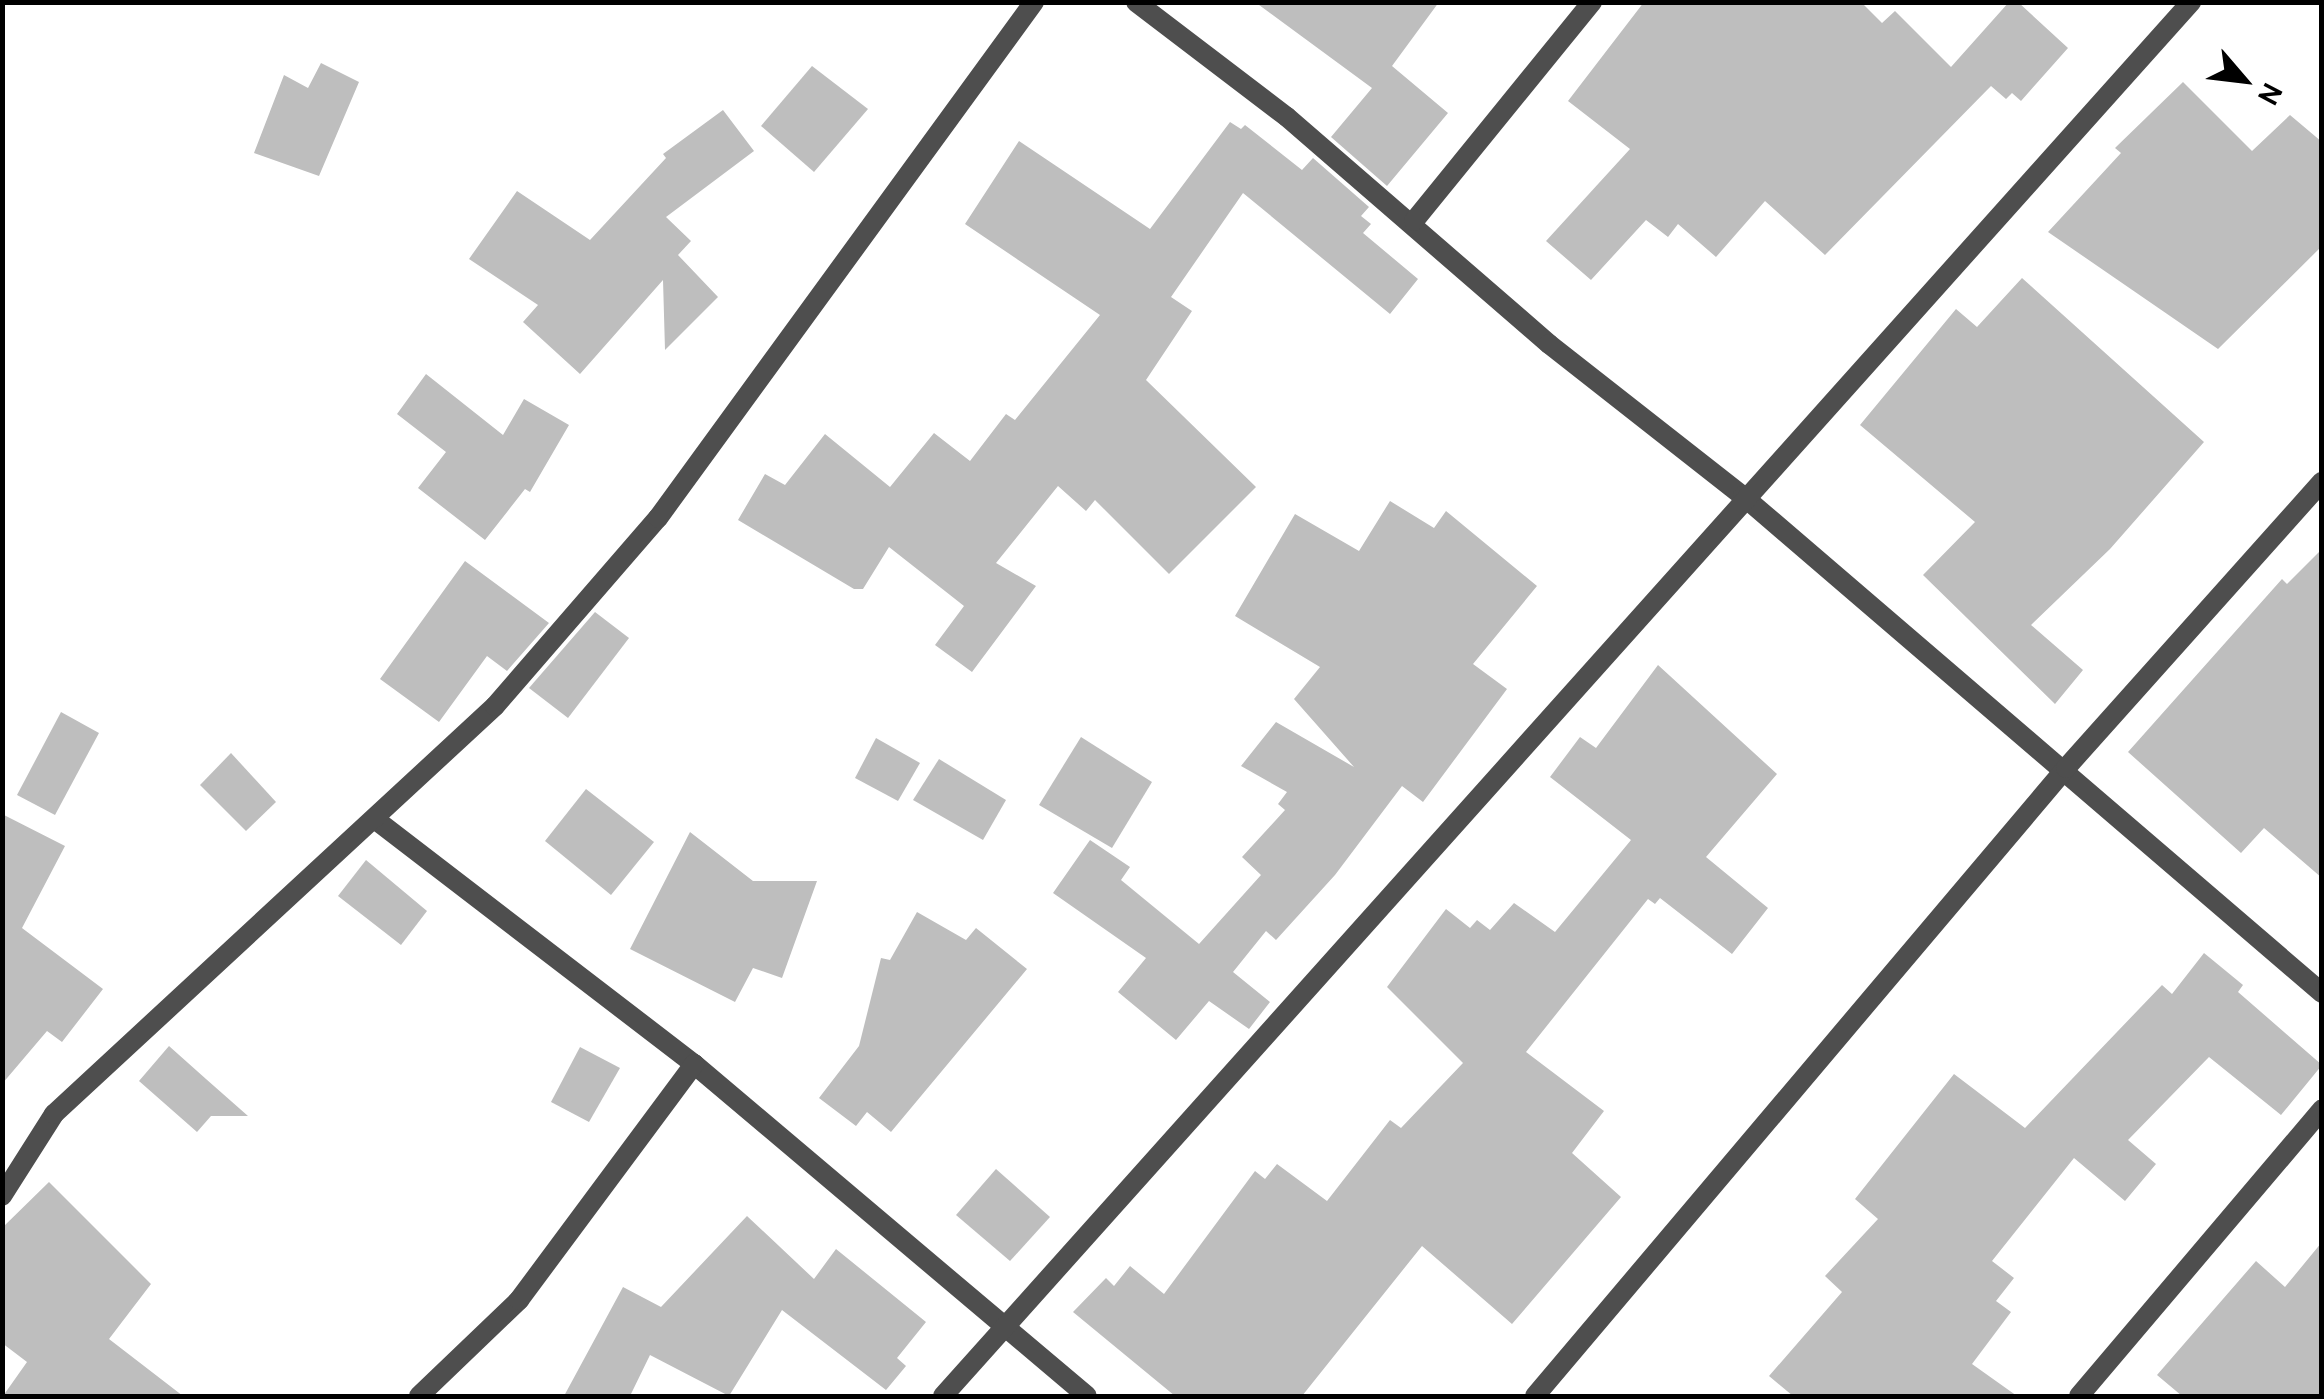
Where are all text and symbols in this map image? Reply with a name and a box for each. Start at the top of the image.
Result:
north arrow [2194,30,2294,130]
text: N [2251,77,2290,111]

